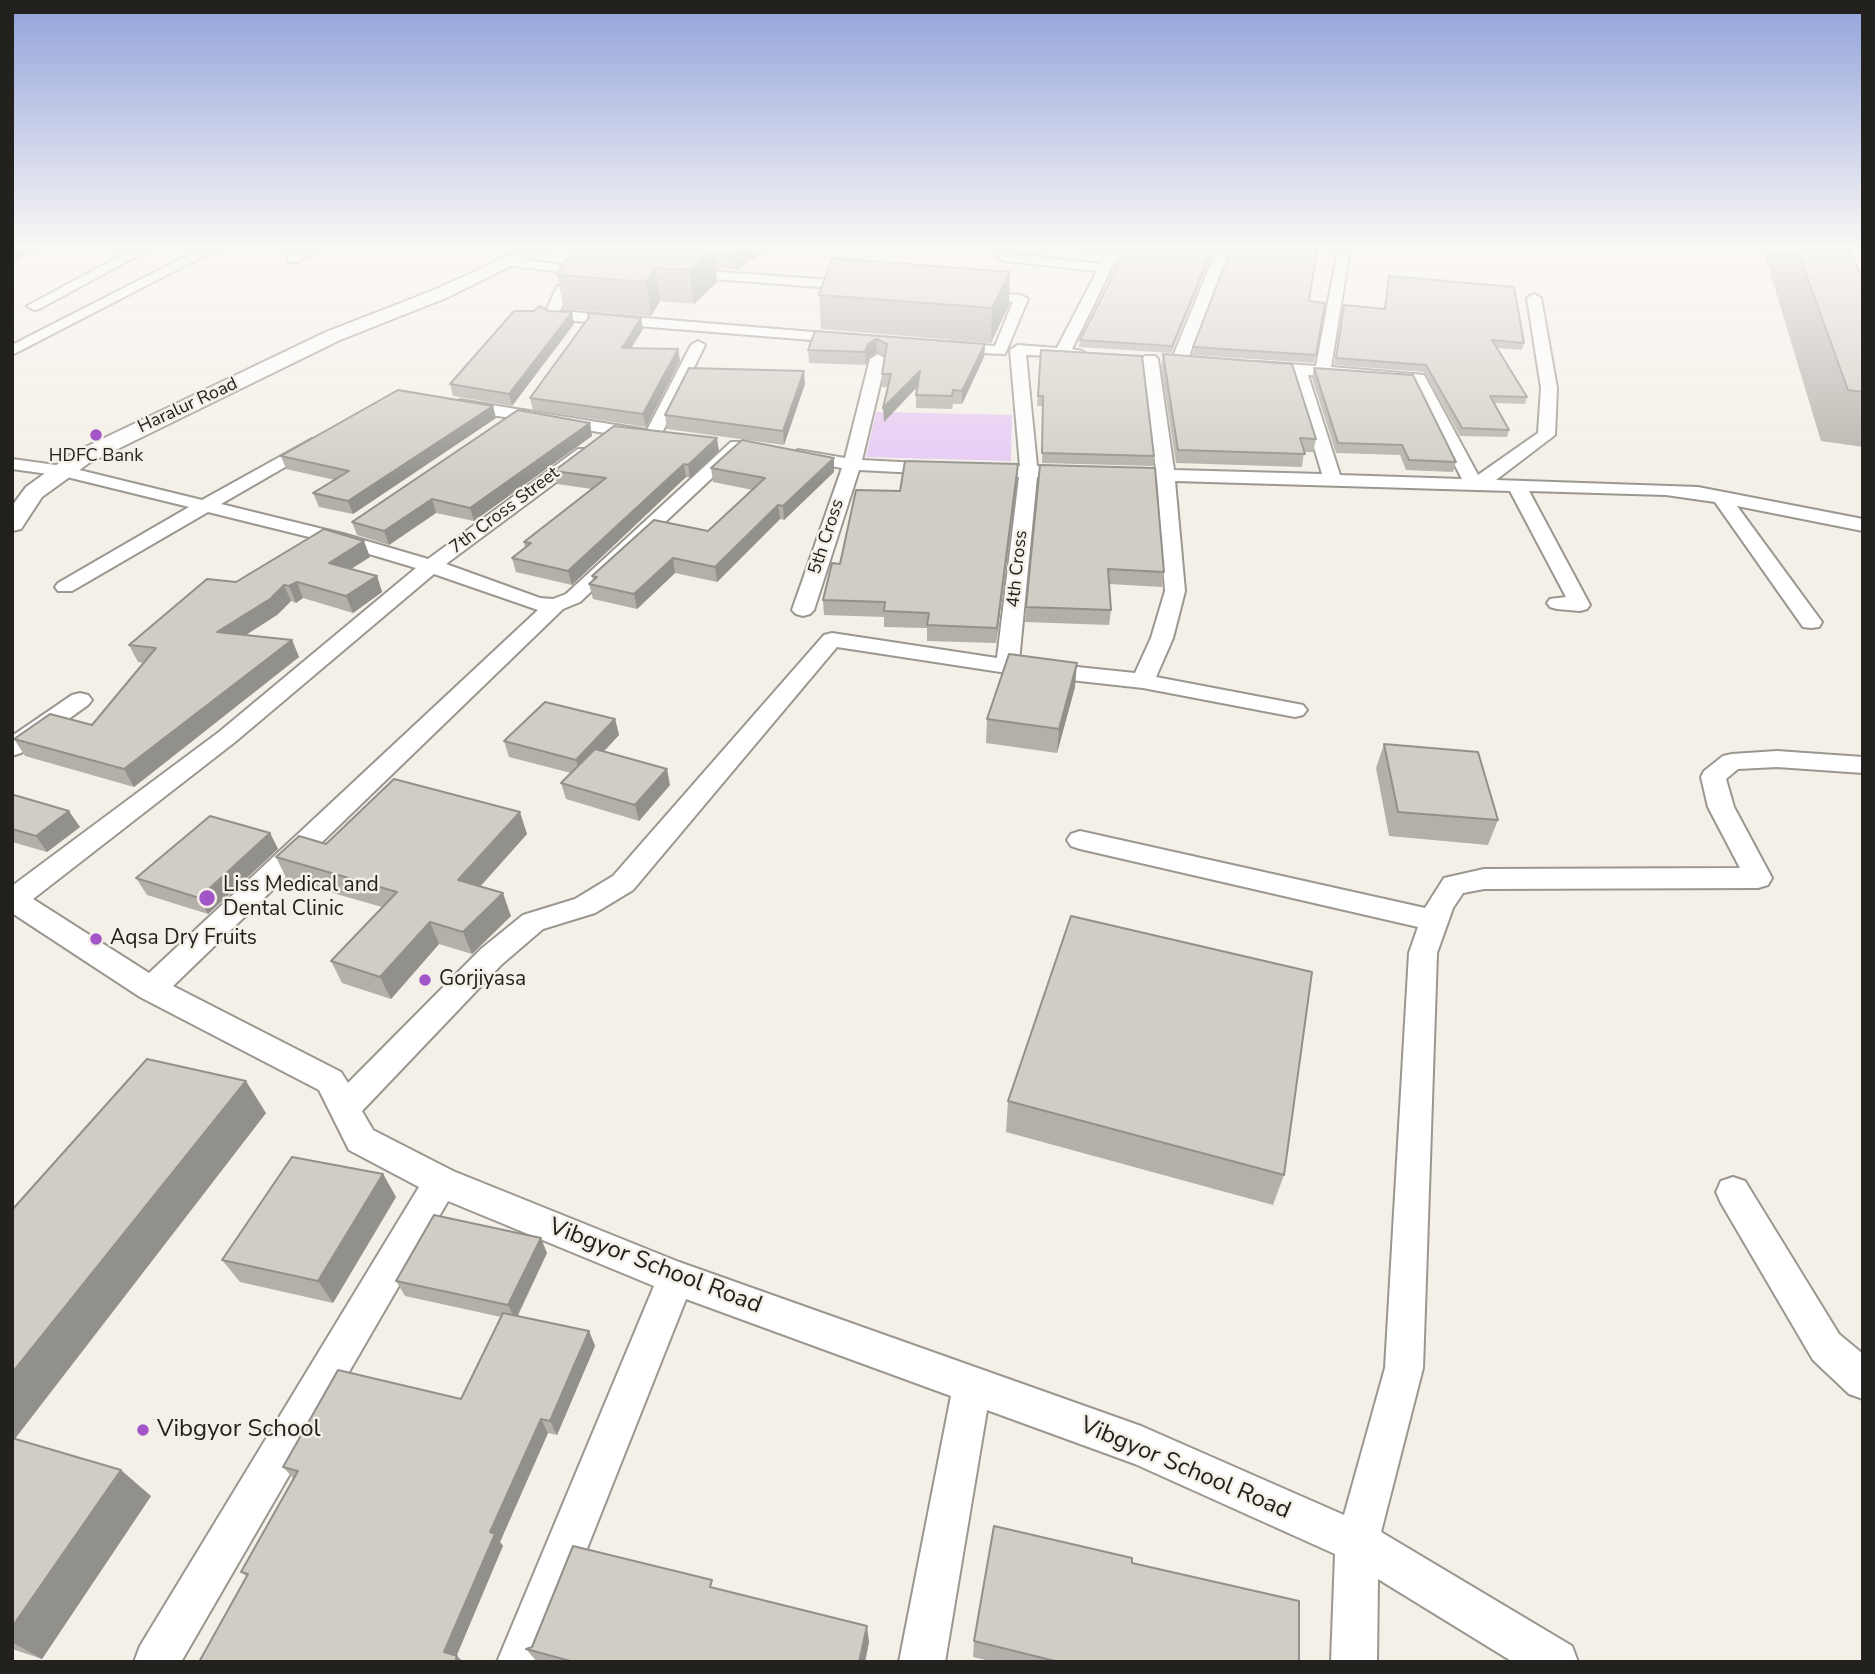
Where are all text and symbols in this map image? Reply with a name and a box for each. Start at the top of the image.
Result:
street label: Haralur Road [135,373,241,439]
marker: HDFC Bank [88,427,104,443]
place label: HDFC Bank [49,446,143,468]
street label: 7th Cross Street [446,463,564,559]
street label: 5th Cross [805,497,849,577]
street label: 4th Cross [1003,529,1033,609]
place label: Liss Medical and Dental Clinic [223,873,379,923]
marker: Liss Medical and Dental Clinic [197,888,217,908]
place label: Aqsa Dry Fruits [110,926,257,952]
marker: Aqsa Dry Fruits [88,931,104,947]
place label: Gorjiyasa [439,967,526,993]
marker: Gorjiyasa [417,972,433,988]
street label: Vibgyor School Road [544,1213,766,1321]
street label: Vibgyor School Road [1075,1412,1295,1526]
place label: Vibgyor School [157,1416,321,1444]
marker: Vibgyor School [135,1422,151,1438]

